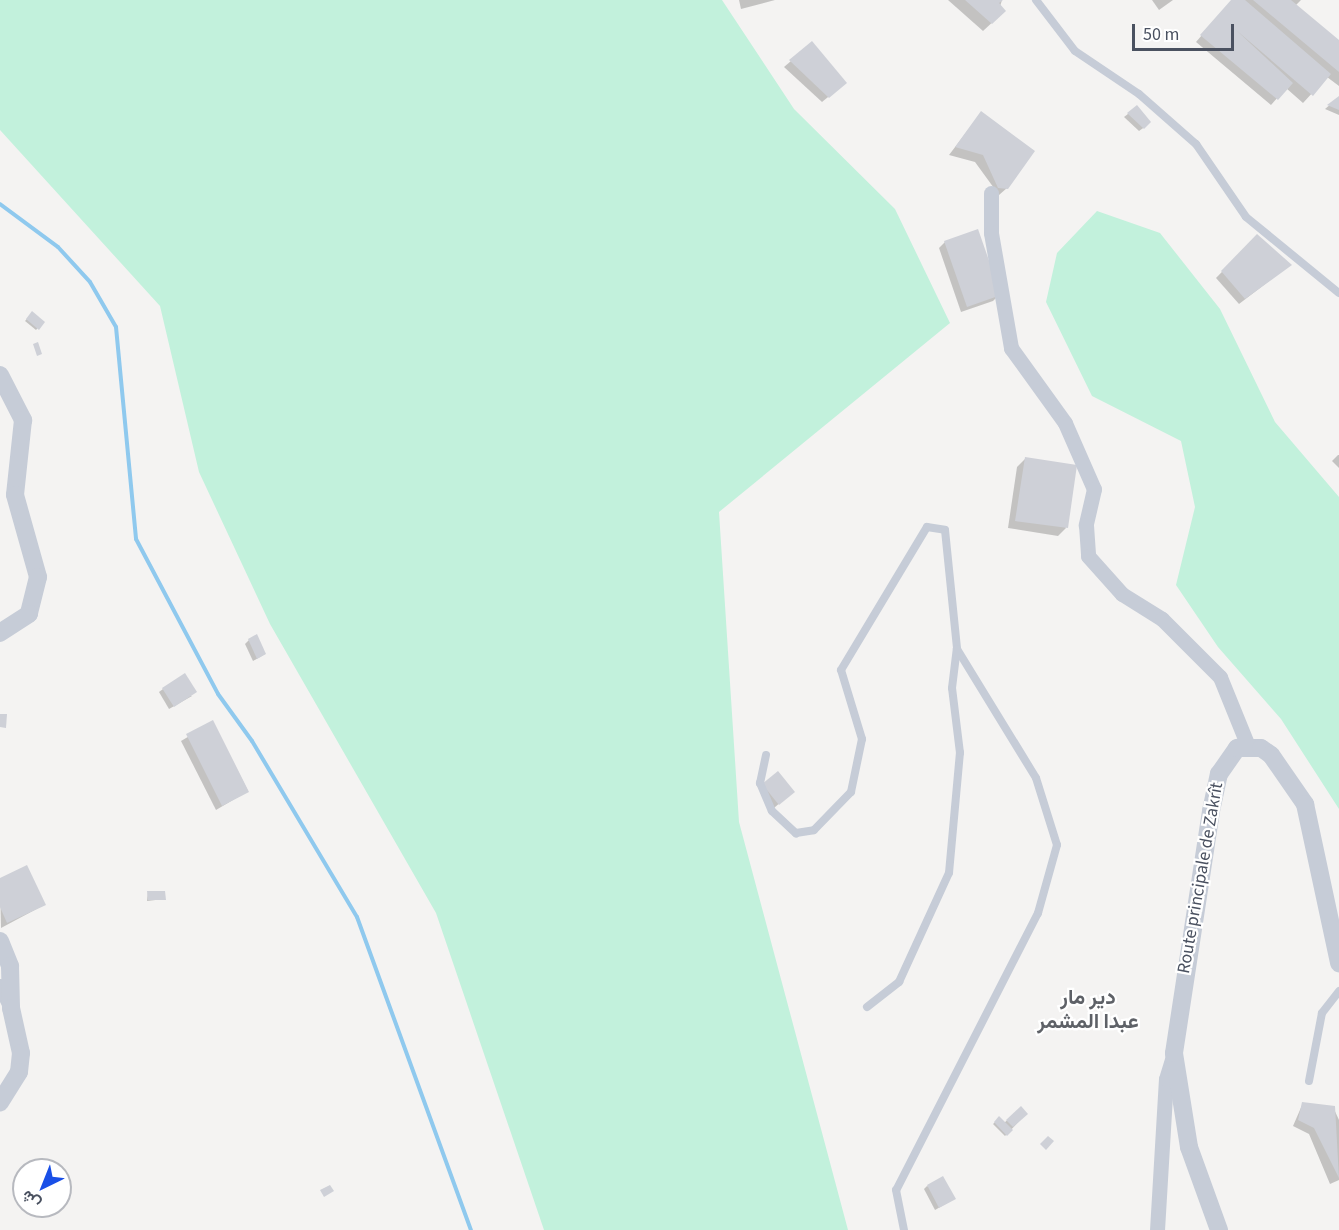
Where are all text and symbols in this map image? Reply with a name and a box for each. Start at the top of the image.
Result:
scale bar [1135,12,1237,50]
text: 50 m [1143,22,1179,47]
street label: Route principale de Zakrît [1174,781,1228,975]
district label: دير مار عبدا المشمر [1037,984,1139,1034]
north arrow [12,1158,72,1218]
text: ش [17,1185,46,1214]

